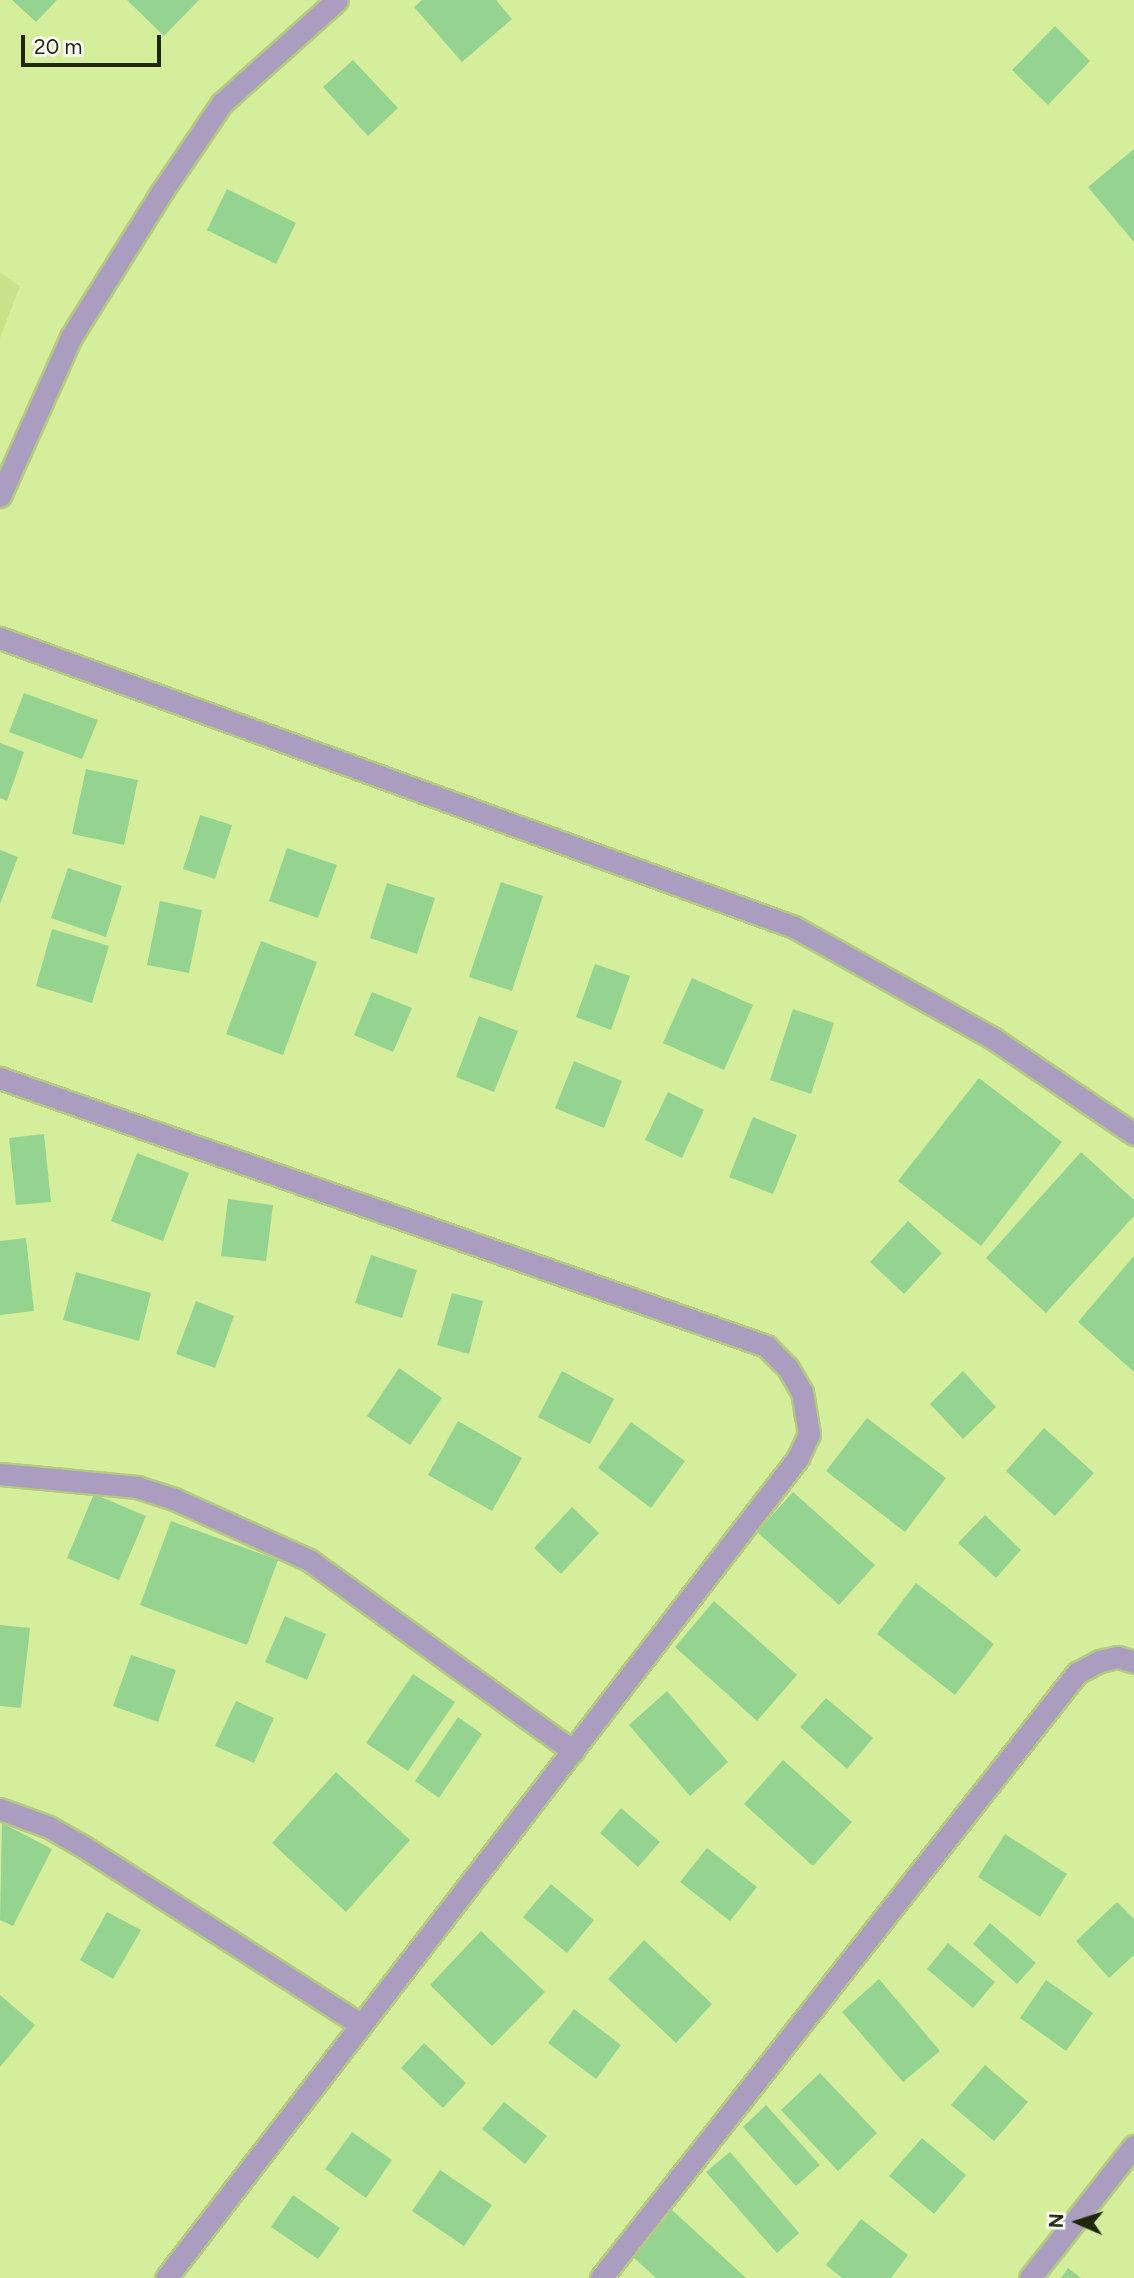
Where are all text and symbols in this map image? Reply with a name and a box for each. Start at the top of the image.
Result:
scale bar [24,21,164,65]
text: 20 m [34,34,82,59]
north arrow [1043,2187,1113,2257]
text: N [1045,2213,1068,2229]

